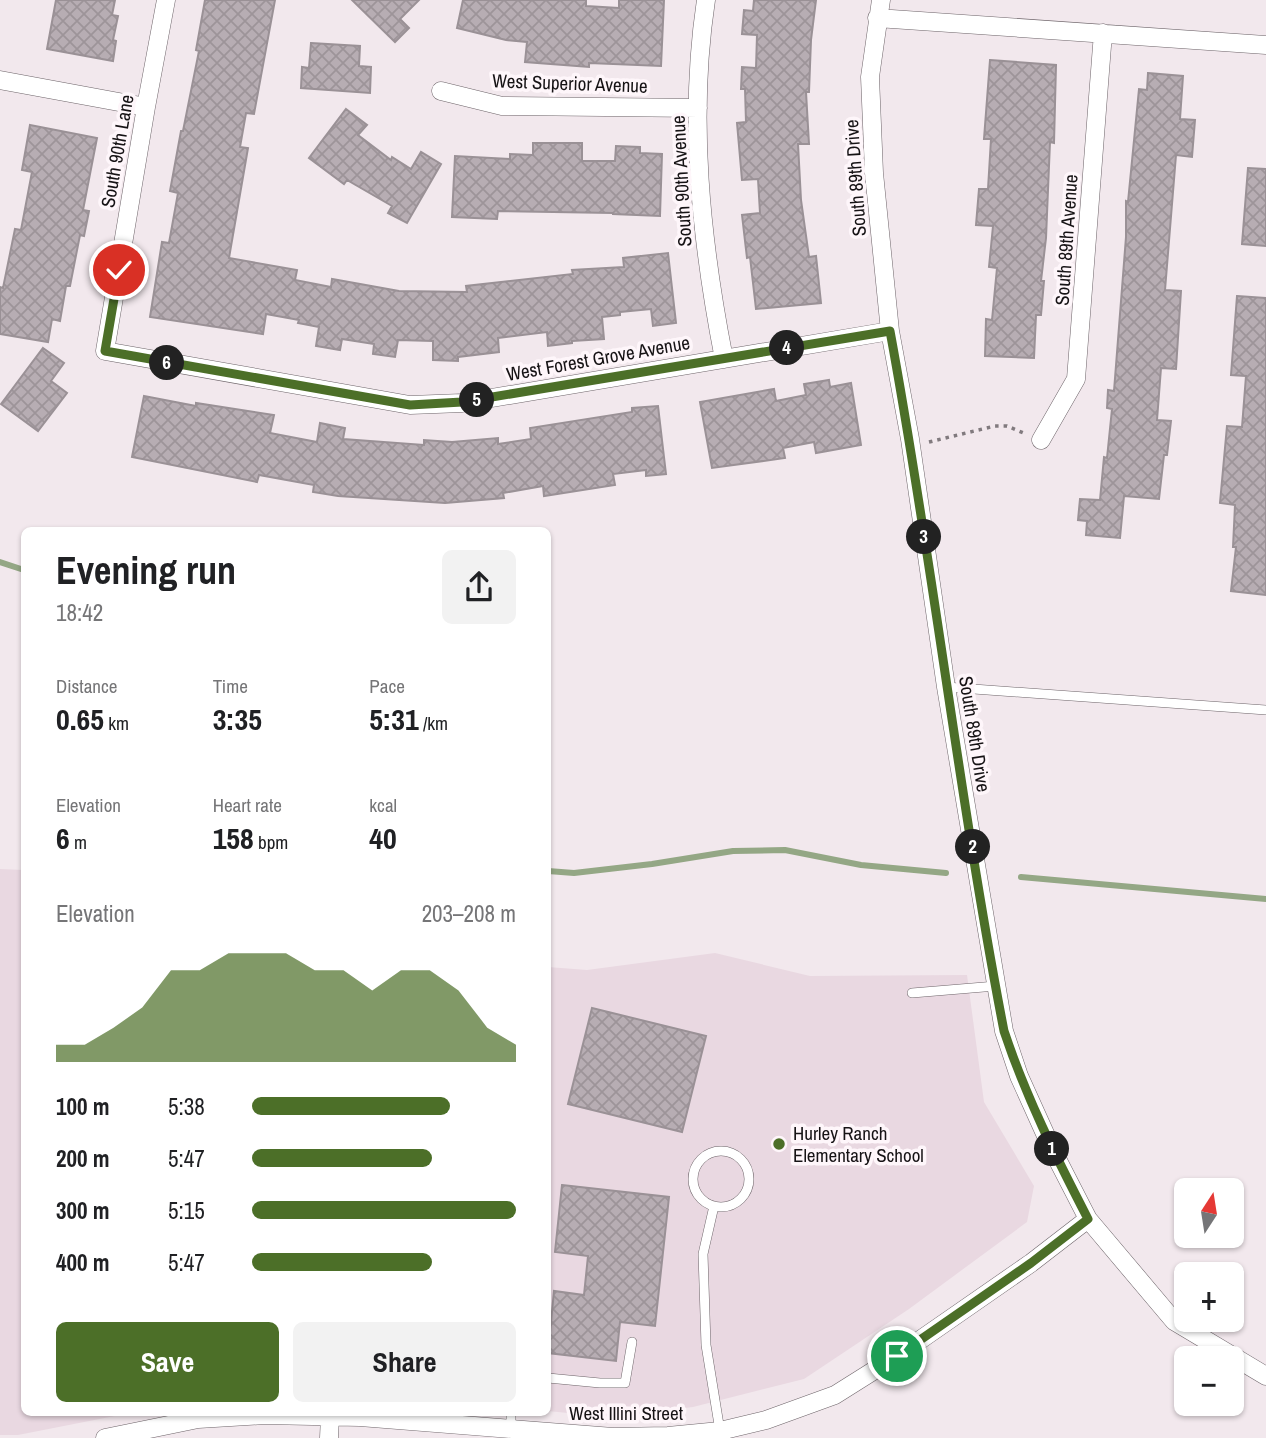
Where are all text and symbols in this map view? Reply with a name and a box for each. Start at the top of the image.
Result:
street label: West Superior Avenue [492,67,648,99]
street label: South 90th Lane [94,92,140,210]
street label: South 90th Avenue [665,115,697,247]
street label: South 89th Drive [838,119,872,237]
street label: South 89th Avenue [1048,174,1084,306]
pin [89,240,149,300]
icon: check [100,251,138,289]
street label: West Forest Grove Avenue [504,329,692,387]
pin: 4 [770,330,804,366]
text: 4 [782,334,791,360]
pin: 6 [150,346,184,380]
text: 6 [162,349,171,375]
pin: 5 [460,382,494,418]
text: 5 [472,386,481,412]
pin: 3 [906,520,942,554]
text: 3 [919,523,928,549]
text: Evening run [56,545,236,596]
button: share [442,550,516,624]
text: 18:42 [56,597,103,628]
text: Distance [56,673,117,699]
text: Time [213,673,248,699]
text: Pace [369,673,405,699]
street label: South 89th Drive [953,674,997,794]
text: 0.65 [56,699,104,739]
text: 3:35 [213,699,262,739]
text: 5:31 [369,699,419,739]
text: km [104,710,129,736]
text: /km [419,710,448,736]
text: Elevation [56,792,121,818]
text: Heart rate [213,792,282,818]
text: kcal [369,792,397,818]
text: 6 [56,818,70,858]
text: 158 [213,818,254,858]
text: 40 [369,818,397,858]
text: m [70,829,87,855]
text: bpm [254,829,288,855]
pin: 2 [956,830,990,864]
text: 2 [968,833,977,859]
text: Elevation [56,898,135,929]
text: 203–208 m [422,898,516,929]
text: 100 m [56,1091,109,1122]
text: 5:38 [168,1091,205,1122]
place label: Hurley Ranch Elementary School [793,1120,924,1168]
pin: 1 [1034,1132,1070,1166]
text: 1 [1047,1135,1056,1161]
marker: Hurley Ranch Elementary School [771,1136,787,1152]
text: 200 m [56,1143,109,1174]
text: 5:47 [168,1143,205,1174]
north arrow [1174,1178,1244,1248]
map controls [1174,1178,1244,1416]
text: 300 m [56,1195,109,1226]
text: 5:15 [168,1195,205,1226]
text: 400 m [56,1247,109,1278]
text: 5:47 [168,1247,205,1278]
button: + [1174,1262,1244,1332]
button: Save [56,1322,279,1402]
button: Share [293,1322,516,1402]
pin [867,1326,927,1386]
icon: arrive [878,1337,916,1375]
button: − [1174,1346,1244,1416]
street label: West Illini Street [569,1400,684,1426]

